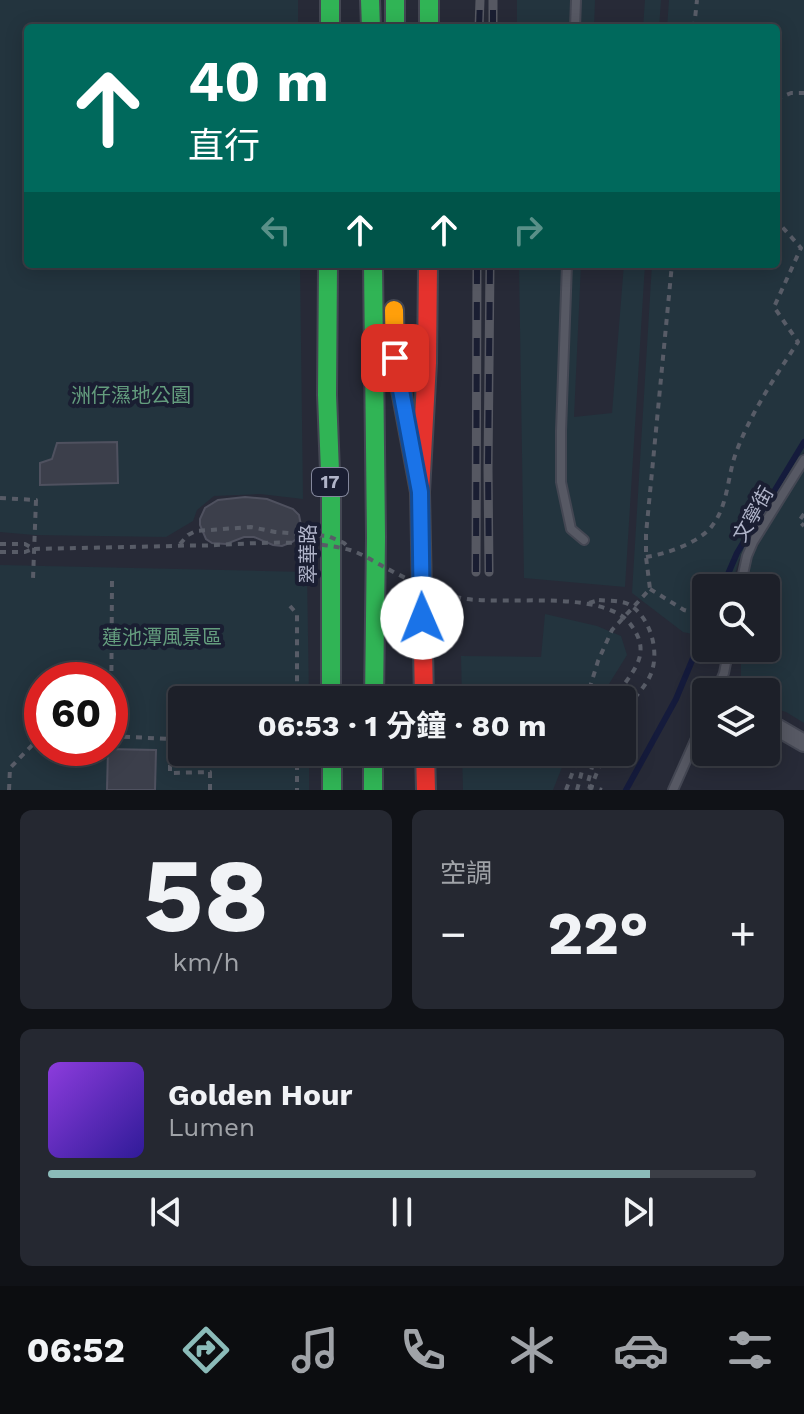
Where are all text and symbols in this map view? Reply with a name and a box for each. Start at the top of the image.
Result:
text: 40 m [188,49,329,115]
icon: ahead [56,56,160,160]
text: 直行 [188,125,260,167]
icon: left [254,208,298,252]
icon: ahead [338,208,382,252]
icon: ahead [422,208,466,252]
icon: right [506,208,550,252]
pin [361,324,429,392]
icon: arrive [373,336,417,380]
park label: 洲仔濕地公園 [71,383,191,407]
road number: 17 [312,468,348,496]
street label: 文寧街 [728,482,778,546]
street label: 翠華路 [296,524,320,584]
map controls [692,574,780,766]
button: search [692,574,780,662]
position arrow [380,576,464,660]
park label: 蓮池潭風景區 [102,625,222,649]
speed limit sign: 60 [24,662,128,766]
button: layers [692,678,780,766]
text: 06:53 · 1 分鐘 · 80 m [257,708,547,743]
text: 58 [143,834,269,956]
text: 空調 [440,858,492,888]
text: 22° [547,898,649,969]
text: − [440,908,467,960]
text: + [729,908,756,960]
text: km/h [173,947,239,977]
text: Golden Hour [168,1077,352,1112]
text: Lumen [168,1112,255,1142]
icon: previous [144,1190,188,1234]
icon: pause [380,1190,424,1234]
icon: next [616,1190,660,1234]
icon: directions [178,1322,234,1378]
icon: music [287,1322,343,1378]
icon: phone [395,1322,451,1378]
icon: climate [504,1322,560,1378]
icon: car [613,1322,669,1378]
icon: filters [722,1322,778,1378]
text: 06:52 [26,1329,125,1371]

